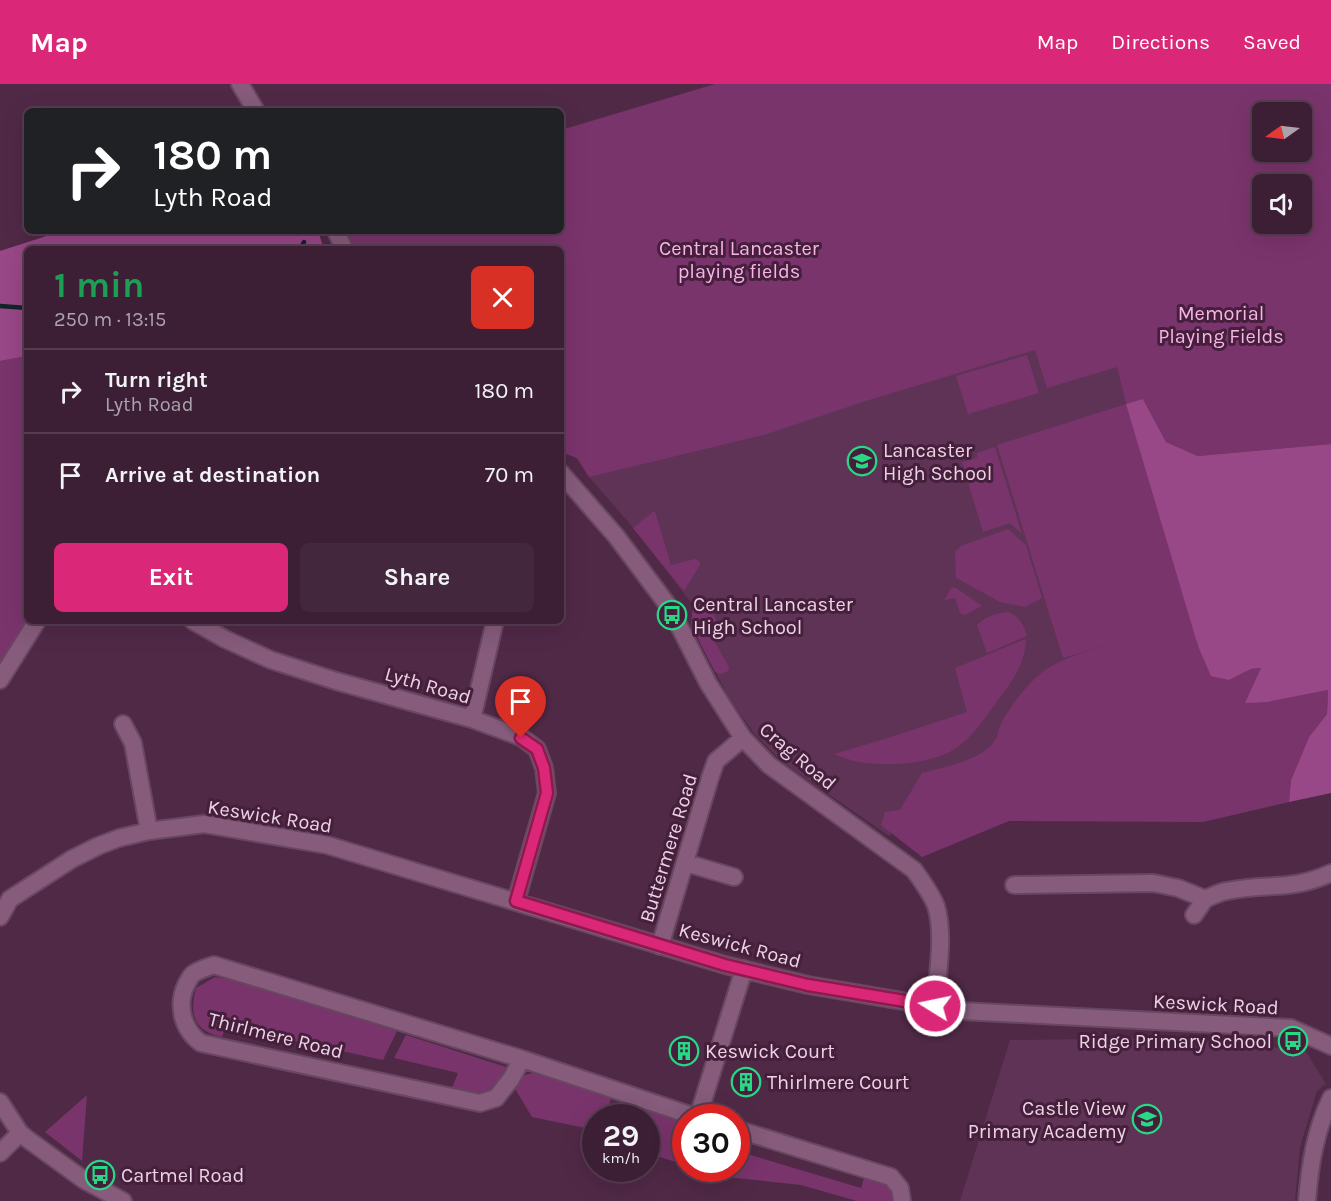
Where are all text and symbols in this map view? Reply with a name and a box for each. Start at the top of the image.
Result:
text: Map [30,26,88,59]
text: Map [1037,30,1078,54]
text: Directions [1111,30,1210,54]
text: Saved [1243,30,1301,54]
north arrow [1252,102,1312,162]
map controls [1252,102,1312,234]
text: 180 m [153,130,272,180]
icon: right [54,132,132,210]
button: sound [1252,174,1312,234]
text: Lyth Road [153,181,272,213]
park label: Central Lancaster playing fields [659,237,820,283]
text: 1 min [54,264,144,306]
button: close [471,266,534,329]
park label: Memorial Playing Fields [1158,302,1284,348]
text: 250 m · 13:15 [54,308,166,331]
text: Turn right [105,367,208,393]
icon: right [54,375,87,408]
text: 180 m [474,378,534,404]
text: Lyth Road [105,393,193,416]
place label: Lancaster High School [883,439,992,485]
school or university icon: Lancaster High School [846,445,878,477]
icon: arrive [54,459,87,492]
text: Arrive at destination [105,462,320,488]
text: 70 m [485,462,534,488]
button: Exit [54,543,288,612]
button: Share [300,543,534,612]
place label: Central Lancaster High School [693,593,854,639]
bus stop icon: Central Lancaster High School [656,599,688,631]
street label: Lyth Road [382,662,474,709]
pin [495,676,546,738]
icon: arrive [504,685,537,718]
street label: Crag Road [755,718,841,795]
street label: Buttermere Road [635,771,702,925]
street label: Keswick Road [206,795,334,838]
street label: Keswick Road [676,918,804,973]
position arrow [903,974,967,1038]
street label: Keswick Road [1153,990,1279,1019]
street label: Thirlmere Road [206,1008,346,1063]
bus stop icon: Ridge Primary School [1277,1025,1309,1057]
place label: Ridge Primary School [1078,1030,1272,1053]
building icon: Keswick Court [668,1035,700,1067]
place label: Keswick Court [705,1040,835,1063]
building icon: Thirlmere Court [730,1066,762,1098]
place label: Thirlmere Court [767,1071,910,1094]
place label: Castle View Primary Academy [968,1097,1127,1143]
school or university icon: Castle View Primary Academy [1131,1103,1163,1135]
speed limit sign: 30 [672,1104,750,1182]
text: 29 [603,1118,639,1154]
text: km/h [602,1149,640,1167]
bus stop icon: Cartmel Road [84,1159,116,1191]
place label: Cartmel Road [121,1164,244,1187]

